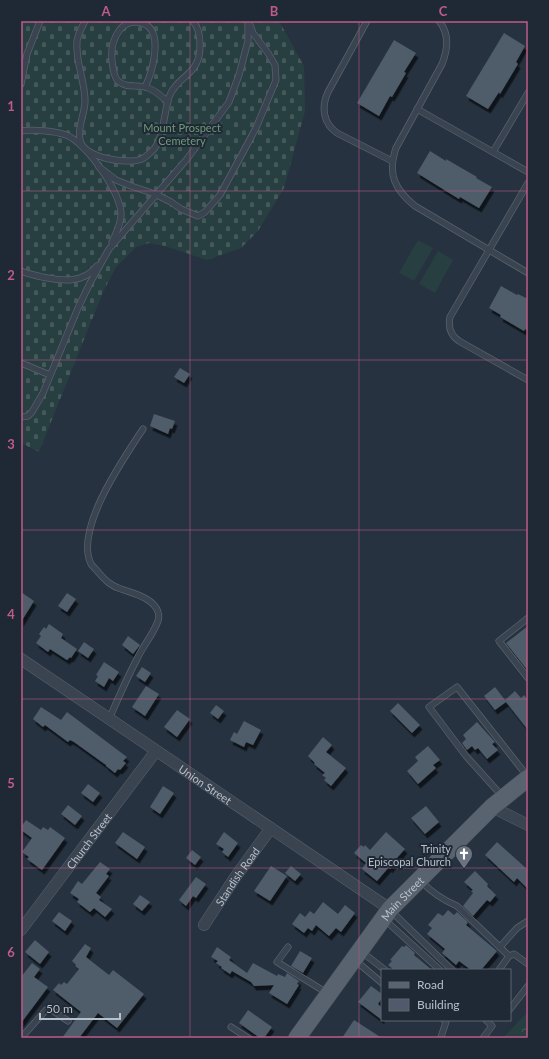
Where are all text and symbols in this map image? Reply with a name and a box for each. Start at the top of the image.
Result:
text: A [100,3,111,19]
text: B [270,3,279,19]
text: C [439,3,448,19]
text: 1 [7,98,15,114]
park label: Mount Prospect Cemetery [143,121,221,147]
text: 2 [7,267,15,283]
text: 3 [7,436,15,452]
text: 4 [7,606,15,622]
street label: Union Street [177,762,235,807]
text: 5 [7,775,15,791]
street label: Church Street [63,810,114,871]
place label: Trinity Episcopal Church [368,842,451,868]
street label: Standish Road [212,844,262,908]
church icon: Trinity Episcopal Church [454,844,474,869]
street label: Main Street [378,873,426,923]
text: 6 [7,944,15,960]
legend [381,969,511,1021]
text: Road [417,977,444,992]
scale bar [40,995,120,1021]
text: Building [417,997,460,1012]
text: 50 m [46,1001,73,1016]

